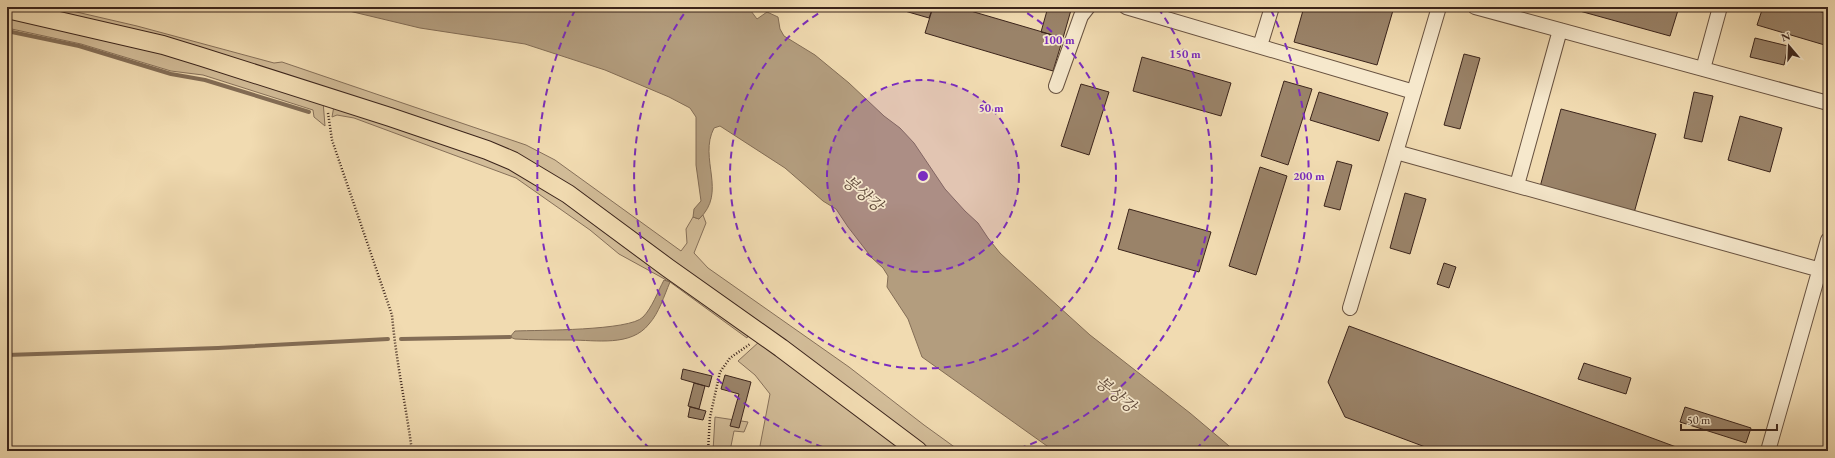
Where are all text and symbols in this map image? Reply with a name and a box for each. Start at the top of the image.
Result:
north arrow [1769,26,1809,66]
text: N [1779,28,1792,45]
text: 100 m [1043,32,1075,48]
text: 150 m [1169,46,1201,62]
text: 50 m [978,100,1004,116]
text: 200 m [1293,168,1325,184]
centre of rings [916,169,930,183]
water label: 봉상강 [838,171,889,218]
water label: 봉상강 [1091,372,1142,419]
scale bar [1681,406,1777,432]
text: 50 m [1687,412,1711,428]

